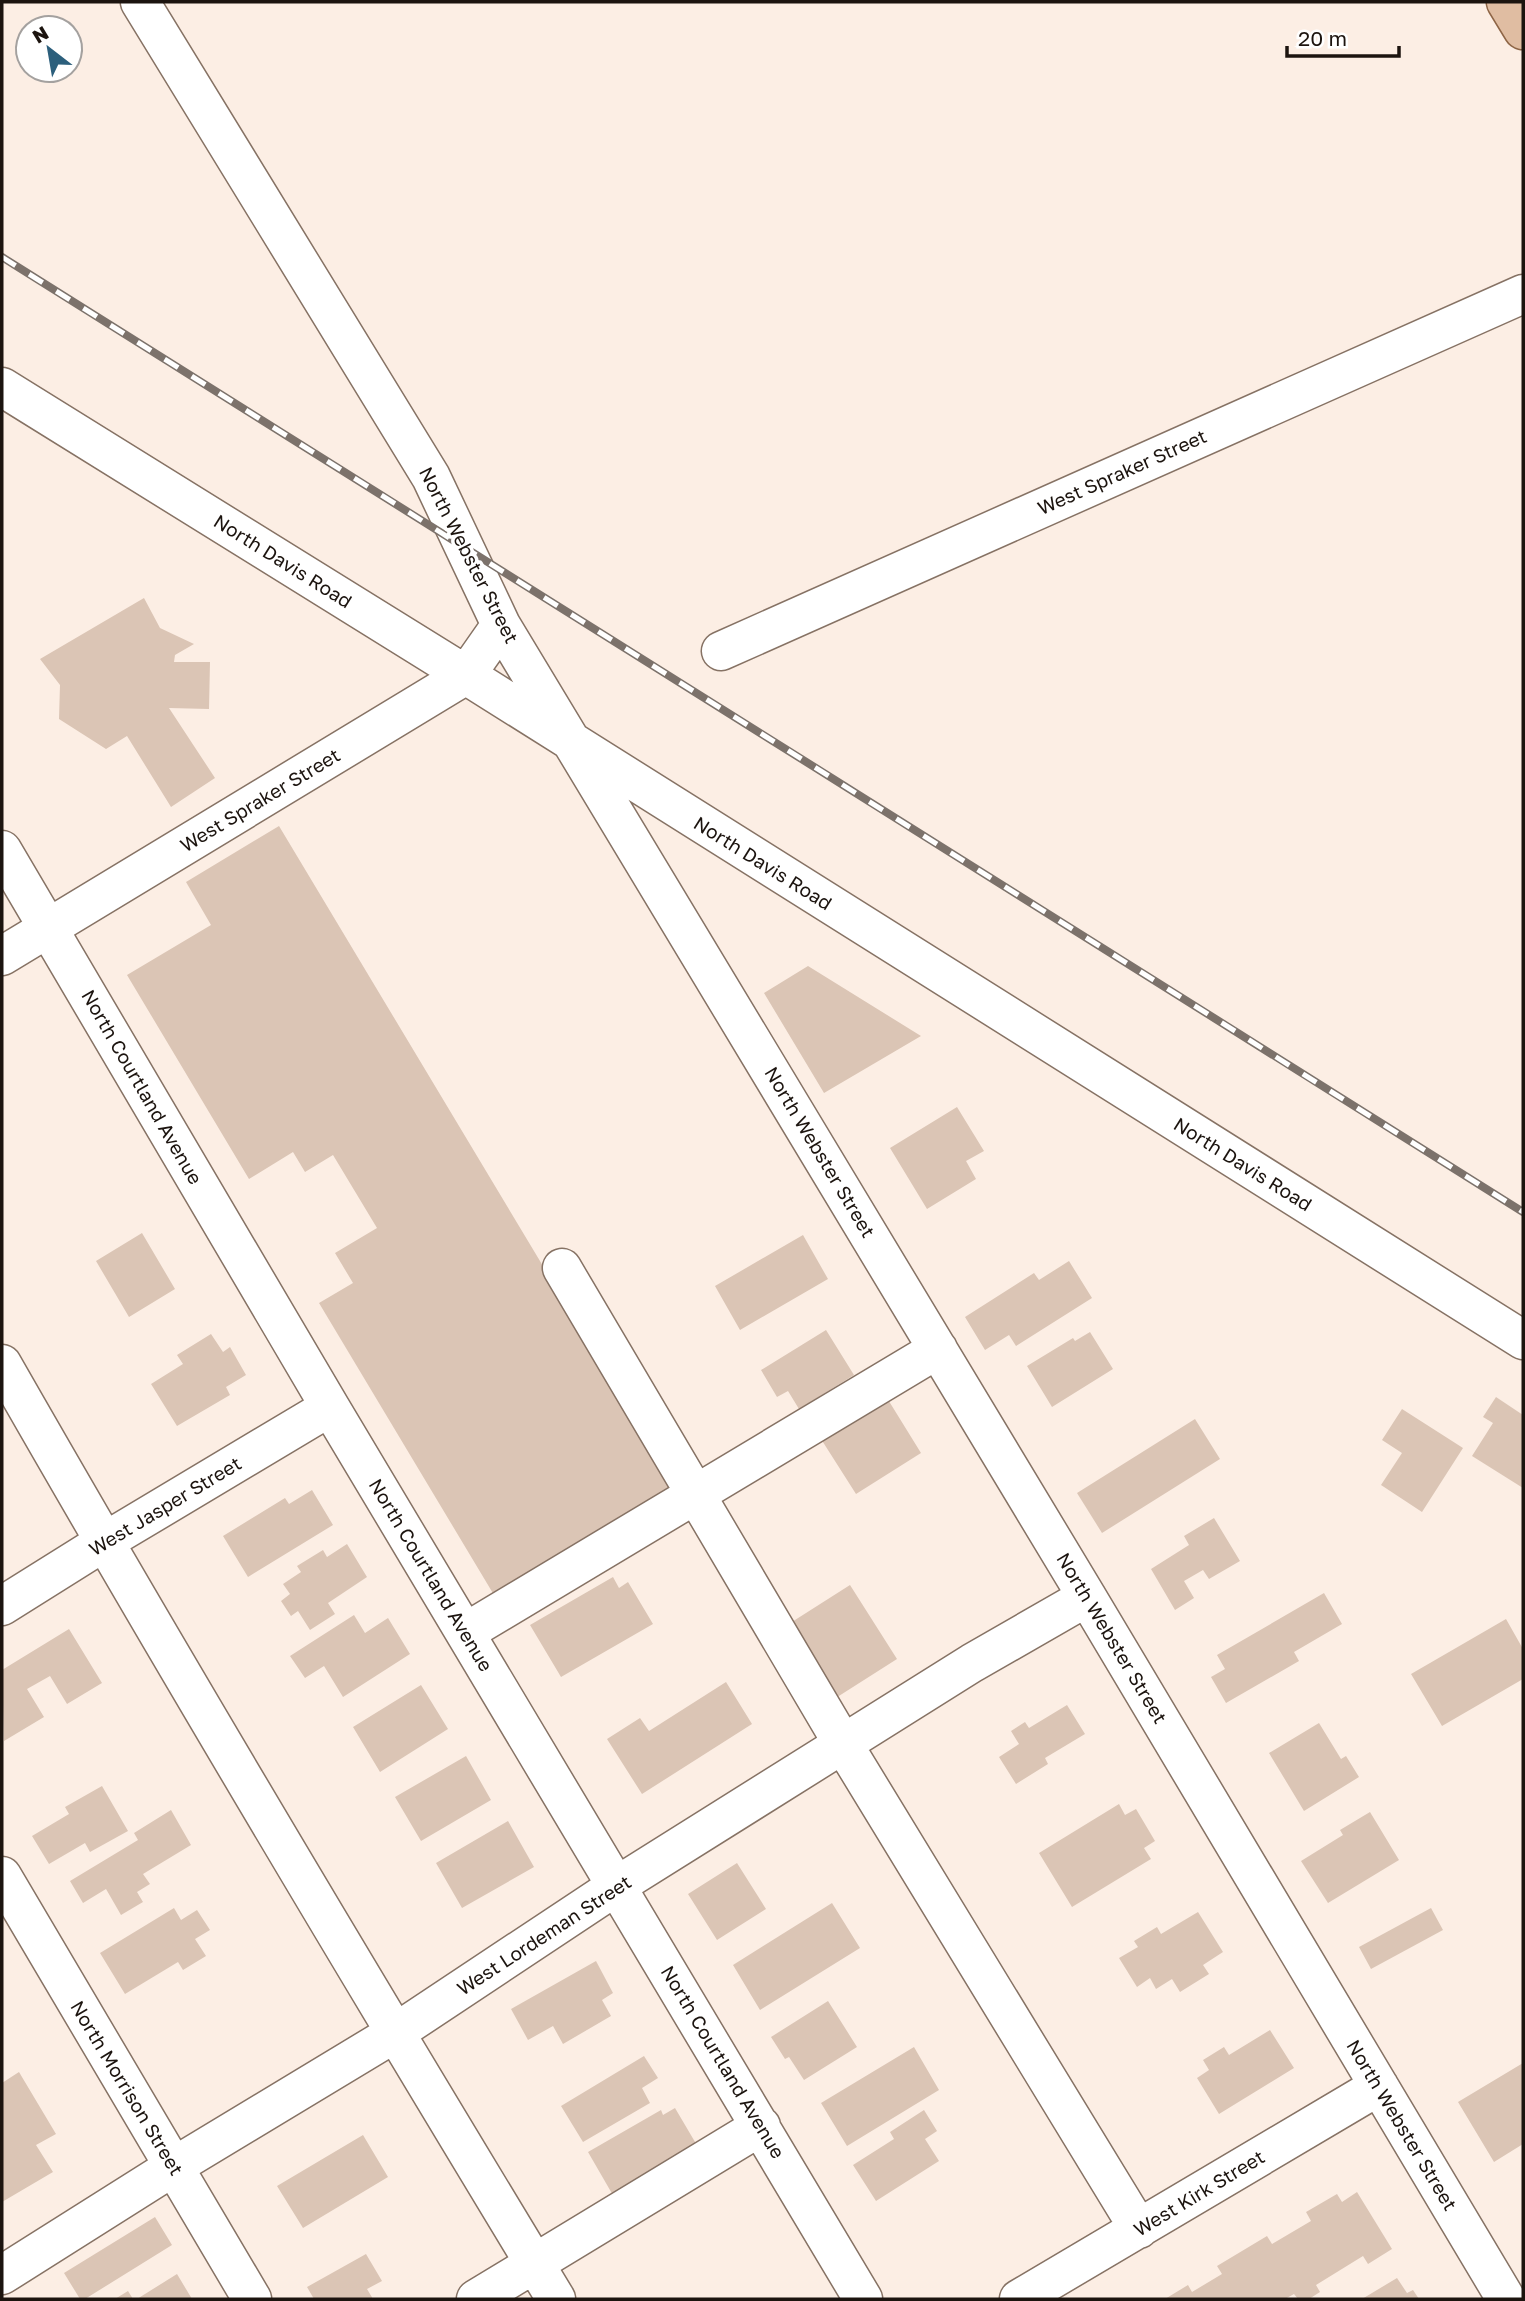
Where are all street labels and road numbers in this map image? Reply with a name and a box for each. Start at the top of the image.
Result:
street label: West Spraker Street [1034,424,1210,519]
street label: North Webster Street [415,463,524,647]
street label: North Davis Road [210,509,357,612]
street label: West Spraker Street [176,743,344,856]
street label: North Davis Road [690,811,837,914]
street label: North Courtland Avenue [77,985,208,1188]
street label: North Webster Street [760,1062,880,1241]
street label: North Davis Road [1170,1112,1317,1215]
street label: West Jasper Street [85,1451,245,1560]
street label: North Courtland Avenue [365,1474,498,1675]
street label: North Webster Street [1052,1548,1172,1727]
street label: West Lordeman Street [452,1870,635,2000]
street label: North Courtland Avenue [657,1961,790,2162]
street label: North Morrison Street [66,1996,189,2179]
street label: North Webster Street [1342,2035,1462,2214]
street label: West Kirk Street [1129,2145,1268,2241]

